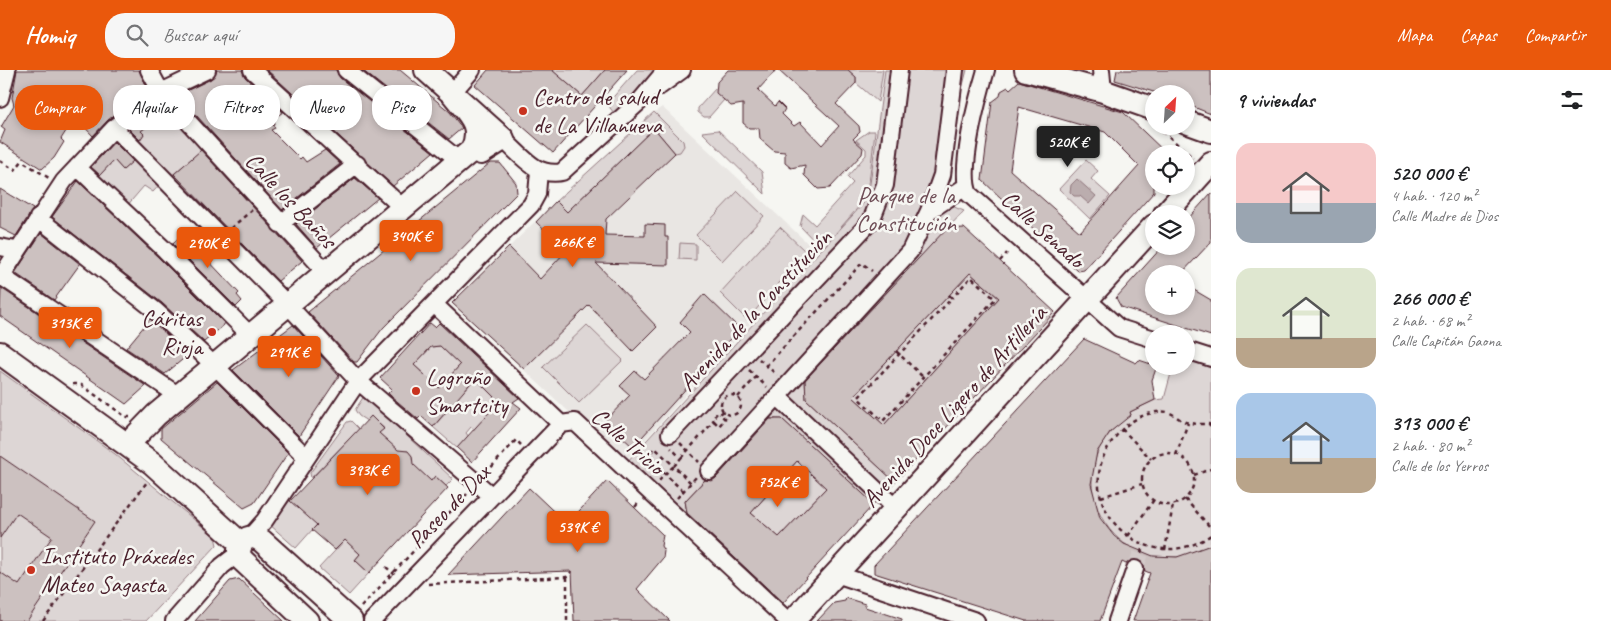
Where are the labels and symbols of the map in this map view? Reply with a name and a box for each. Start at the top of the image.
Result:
place label: Centro de salud de La Villanueva [533,82,664,140]
north arrow [1145,85,1195,135]
marker: Centro de salud de La Villanueva [517,105,529,117]
pin: 520K € [1027,126,1109,168]
street label: Calle los Baños [239,146,345,256]
park label: Parque de la Constitución [856,180,957,238]
street label: Calle Senado [995,184,1093,276]
pin: 340K € [370,220,452,262]
street label: Avenida de la Constitución [672,222,839,397]
pin: 290K € [167,226,249,269]
pin: 266K € [532,226,614,268]
street label: Avenida Doce Ligero de Artillería [855,297,1054,514]
place label: Cáritas Rioja [141,303,204,361]
pin: 313K € [29,306,111,349]
marker: Cáritas Rioja [206,326,218,338]
pin: 291K € [248,336,330,378]
place label: Logroño Smartcity [426,362,509,420]
marker: Logroño Smartcity [410,385,422,397]
street label: Calle Tricio [585,401,673,483]
pin: 393K € [327,454,409,496]
street label: Paseo de Dax [401,456,498,554]
pin: 752K € [737,466,819,508]
pin: 539K € [537,510,619,553]
place label: Instituto Práxedes Mateo Sagasta [41,541,194,599]
marker: Instituto Práxedes Mateo Sagasta [25,564,37,576]

